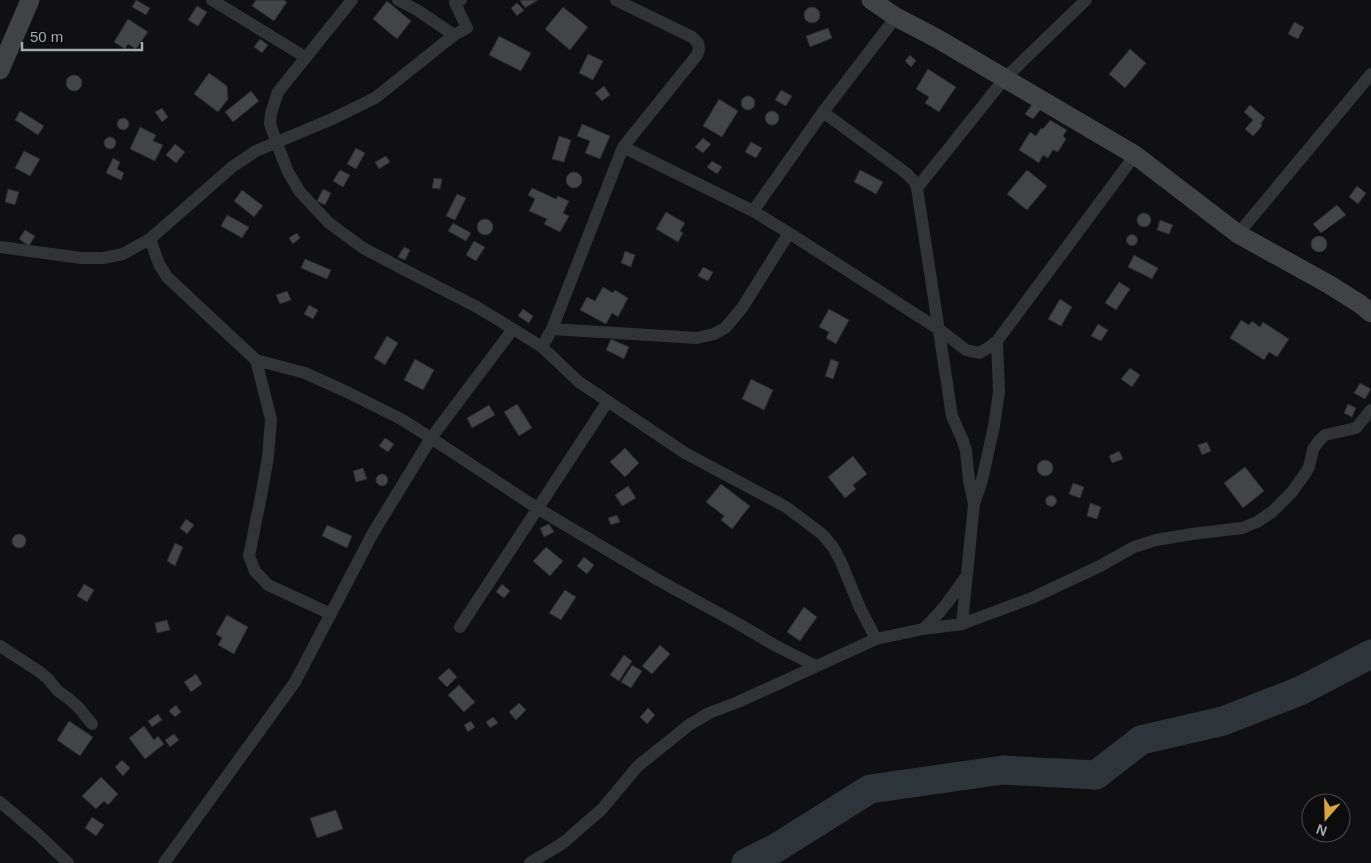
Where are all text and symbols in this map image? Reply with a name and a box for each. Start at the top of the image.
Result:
scale bar [22,20,142,52]
text: 50 m [30,28,63,45]
north arrow [1301,793,1351,843]
text: N [1314,821,1329,839]

